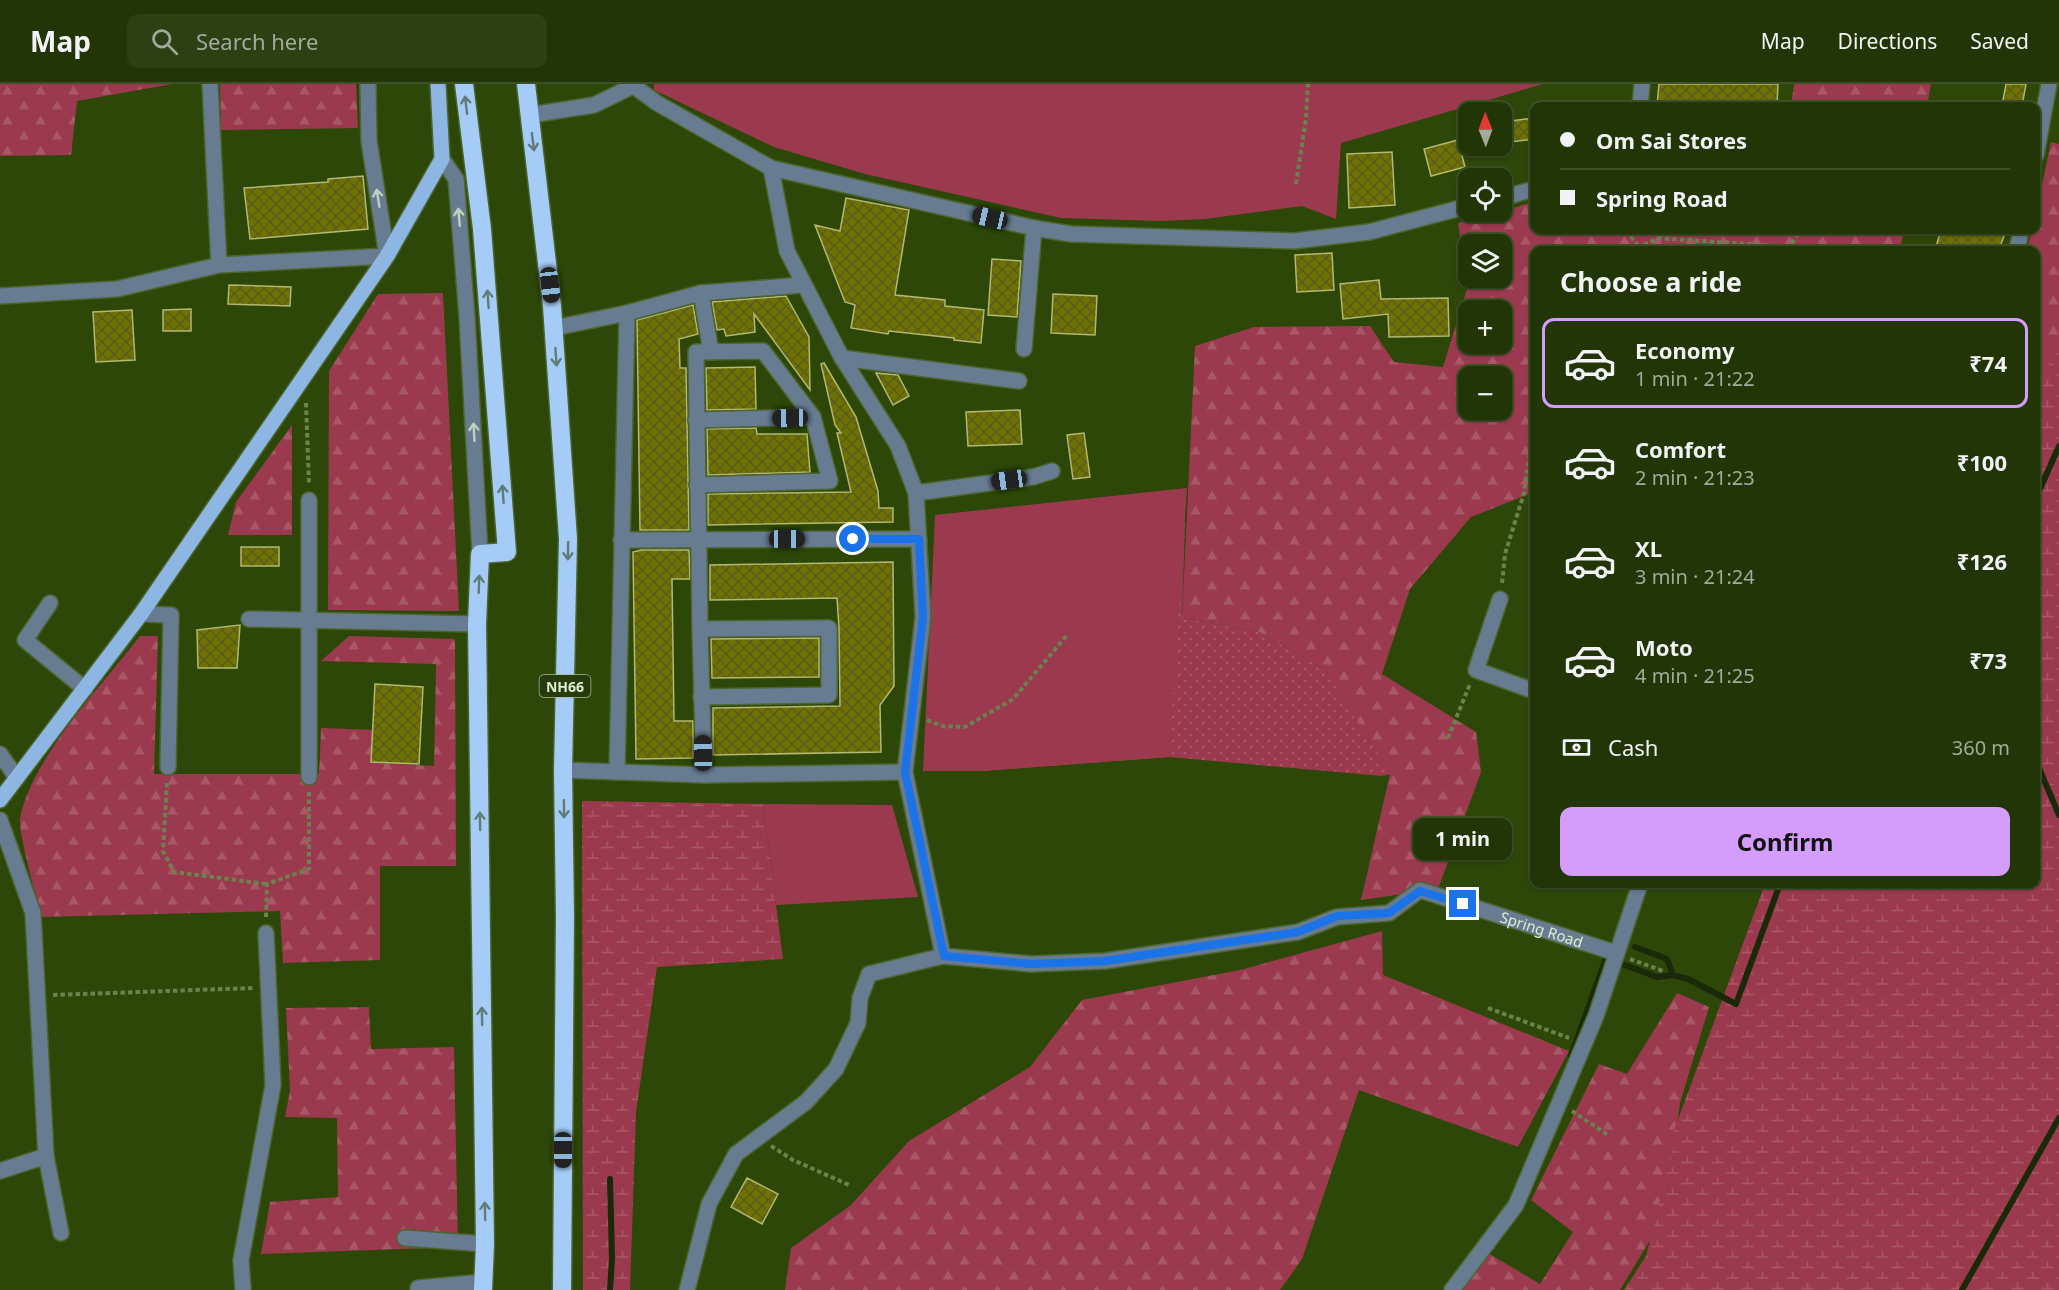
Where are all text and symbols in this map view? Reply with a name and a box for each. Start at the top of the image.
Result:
search box [127,14,547,68]
text: Map [30,22,91,60]
icon: search [148,25,181,58]
text: Search here [196,26,318,56]
text: Map [1761,27,1805,55]
text: Directions [1838,27,1937,55]
text: Saved [1970,27,2029,55]
one-way arrow [461,96,472,116]
north arrow [1458,102,1512,156]
map controls [1458,102,1512,420]
text: Om Sai Stores [1596,125,1747,155]
one-way arrow [528,132,539,151]
button: locate [1458,168,1512,222]
text: Spring Road [1596,183,1728,213]
one-way arrow [372,189,383,208]
car [970,205,1010,231]
one-way arrow [453,207,464,227]
button: layers [1458,234,1512,288]
text: Choose a ride [1560,263,1742,300]
car [539,266,561,304]
one-way arrow [482,290,493,310]
button: + [1458,300,1512,354]
text: Economy [1635,335,1734,365]
icon: car [1563,336,1617,390]
one-way arrow [551,346,562,366]
text: ₹74 [1969,348,2007,378]
text: 1 min · 21:22 [1635,365,1755,392]
button: − [1458,366,1512,420]
car [772,409,808,427]
one-way arrow [468,423,479,443]
text: Comfort [1635,434,1726,464]
icon: car [1563,435,1617,489]
text: ₹100 [1957,447,2007,477]
text: 2 min · 21:23 [1635,464,1755,491]
car [990,469,1028,491]
one-way arrow [497,484,508,504]
route start [839,525,866,552]
car [769,530,805,548]
text: XL [1635,533,1662,563]
icon: car [1563,534,1617,588]
one-way arrow [562,541,574,561]
text: ₹126 [1957,546,2007,576]
text: 3 min · 21:24 [1635,563,1755,590]
one-way arrow [473,574,484,594]
text: Moto [1635,632,1693,662]
icon: car [1563,633,1617,687]
text: ₹73 [1969,645,2007,675]
text: 4 min · 21:25 [1635,662,1755,689]
road number: NH66 [540,675,590,697]
icon: cash [1560,731,1593,764]
text: Cash [1608,732,1658,762]
text: 360 m [1952,734,2010,761]
car [694,735,712,771]
one-way arrow [558,799,569,819]
button: Confirm [1560,807,2010,876]
one-way arrow [474,811,486,831]
callout: 1 min [1414,817,1512,859]
text: 1 min [1435,825,1490,852]
route end [1449,890,1476,917]
street label: Spring Road [1498,906,1586,952]
one-way arrow [477,1006,488,1026]
car [554,1132,572,1168]
one-way arrow [479,1201,491,1221]

